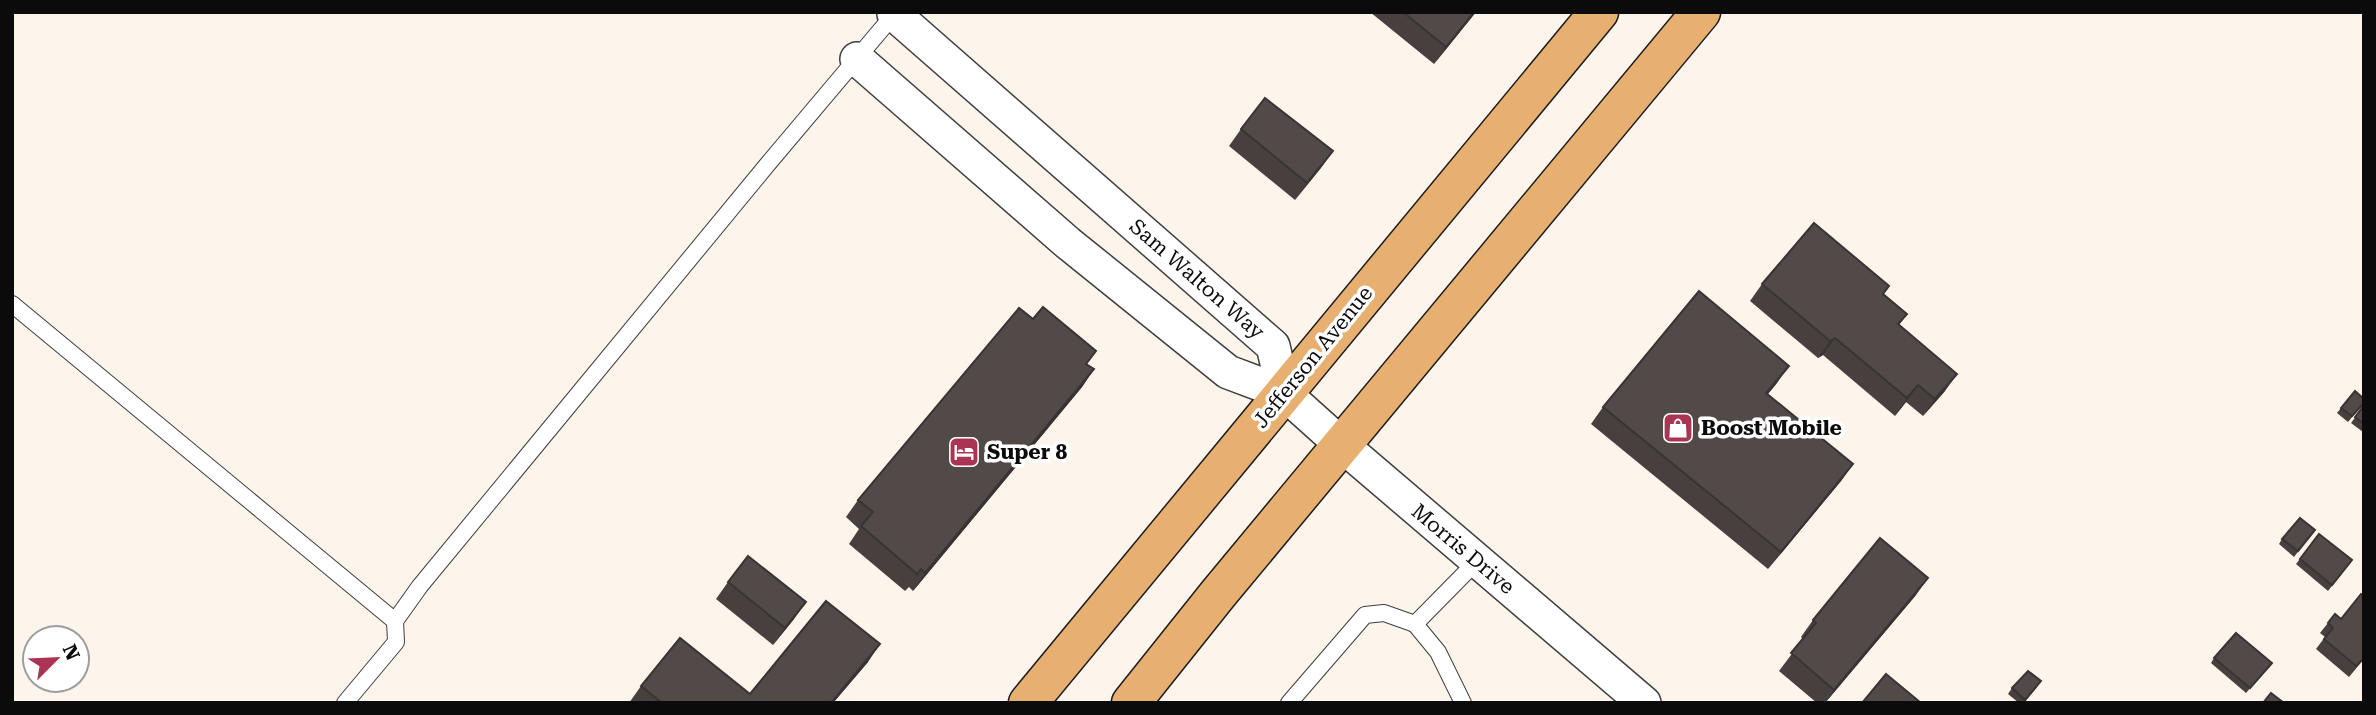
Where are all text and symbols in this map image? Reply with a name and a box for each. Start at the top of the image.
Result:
street label: Sam Walton Way [1125,214,1270,344]
street label: Jefferson Avenue [1249,281,1377,433]
shop icon: Boost Mobile [1661,411,1695,445]
place label: Boost Mobile [1701,416,1842,440]
hotel icon: Super 8 [947,435,981,469]
place label: Super 8 [987,440,1068,464]
street label: Morris Drive [1407,499,1519,599]
north arrow [21,624,91,694]
text: N [58,641,85,664]

